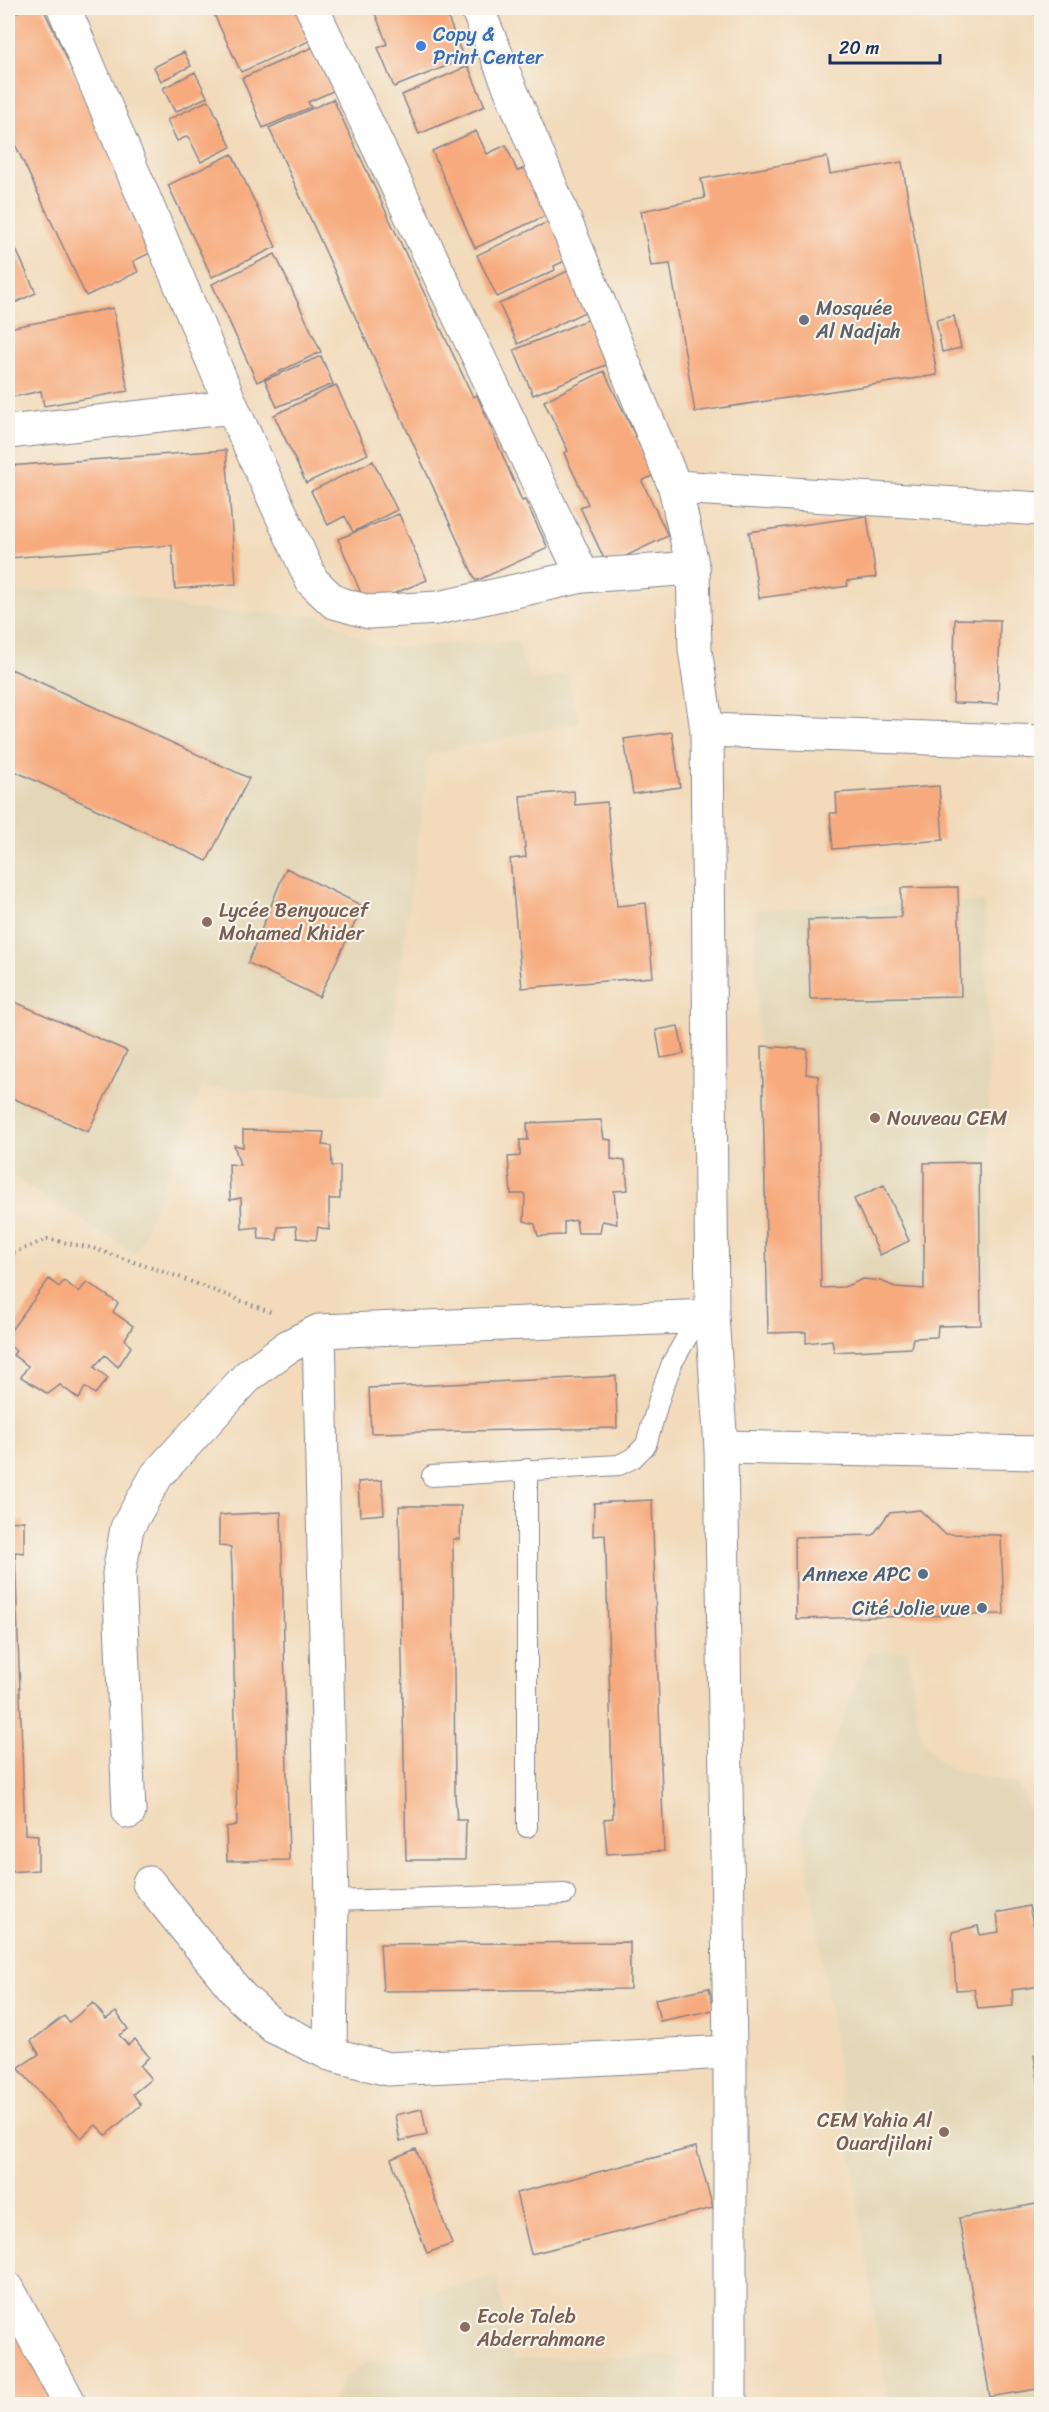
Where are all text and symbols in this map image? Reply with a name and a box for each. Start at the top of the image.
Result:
place label: Copy & Print Center [433,17,544,75]
scale bar [830,27,940,65]
text: 20 m [839,32,879,64]
marker: Copy & Print Center [414,39,428,53]
place label: Mosquée Al Nadjah [815,291,901,349]
marker: Mosquée Al Nadjah [797,313,811,327]
place label: Lycée Benyoucef Mohamed Khider [219,893,371,951]
marker: Lycée Benyoucef Mohamed Khider [200,915,214,929]
place label: Nouveau CEM [887,1101,1007,1136]
marker: Nouveau CEM [868,1111,882,1125]
place label: Annexe APC [802,1557,912,1592]
marker: Annexe APC [916,1567,930,1581]
place label: Cité Jolie vue [852,1591,970,1626]
marker: Cité Jolie vue [975,1601,989,1615]
place label: CEM Yahia Al Ouardjilani [817,2103,933,2161]
marker: CEM Yahia Al Ouardjilani [937,2125,951,2139]
place label: Ecole Taleb Abderrahmane [476,2299,605,2357]
marker: Ecole Taleb Abderrahmane [458,2320,472,2334]

